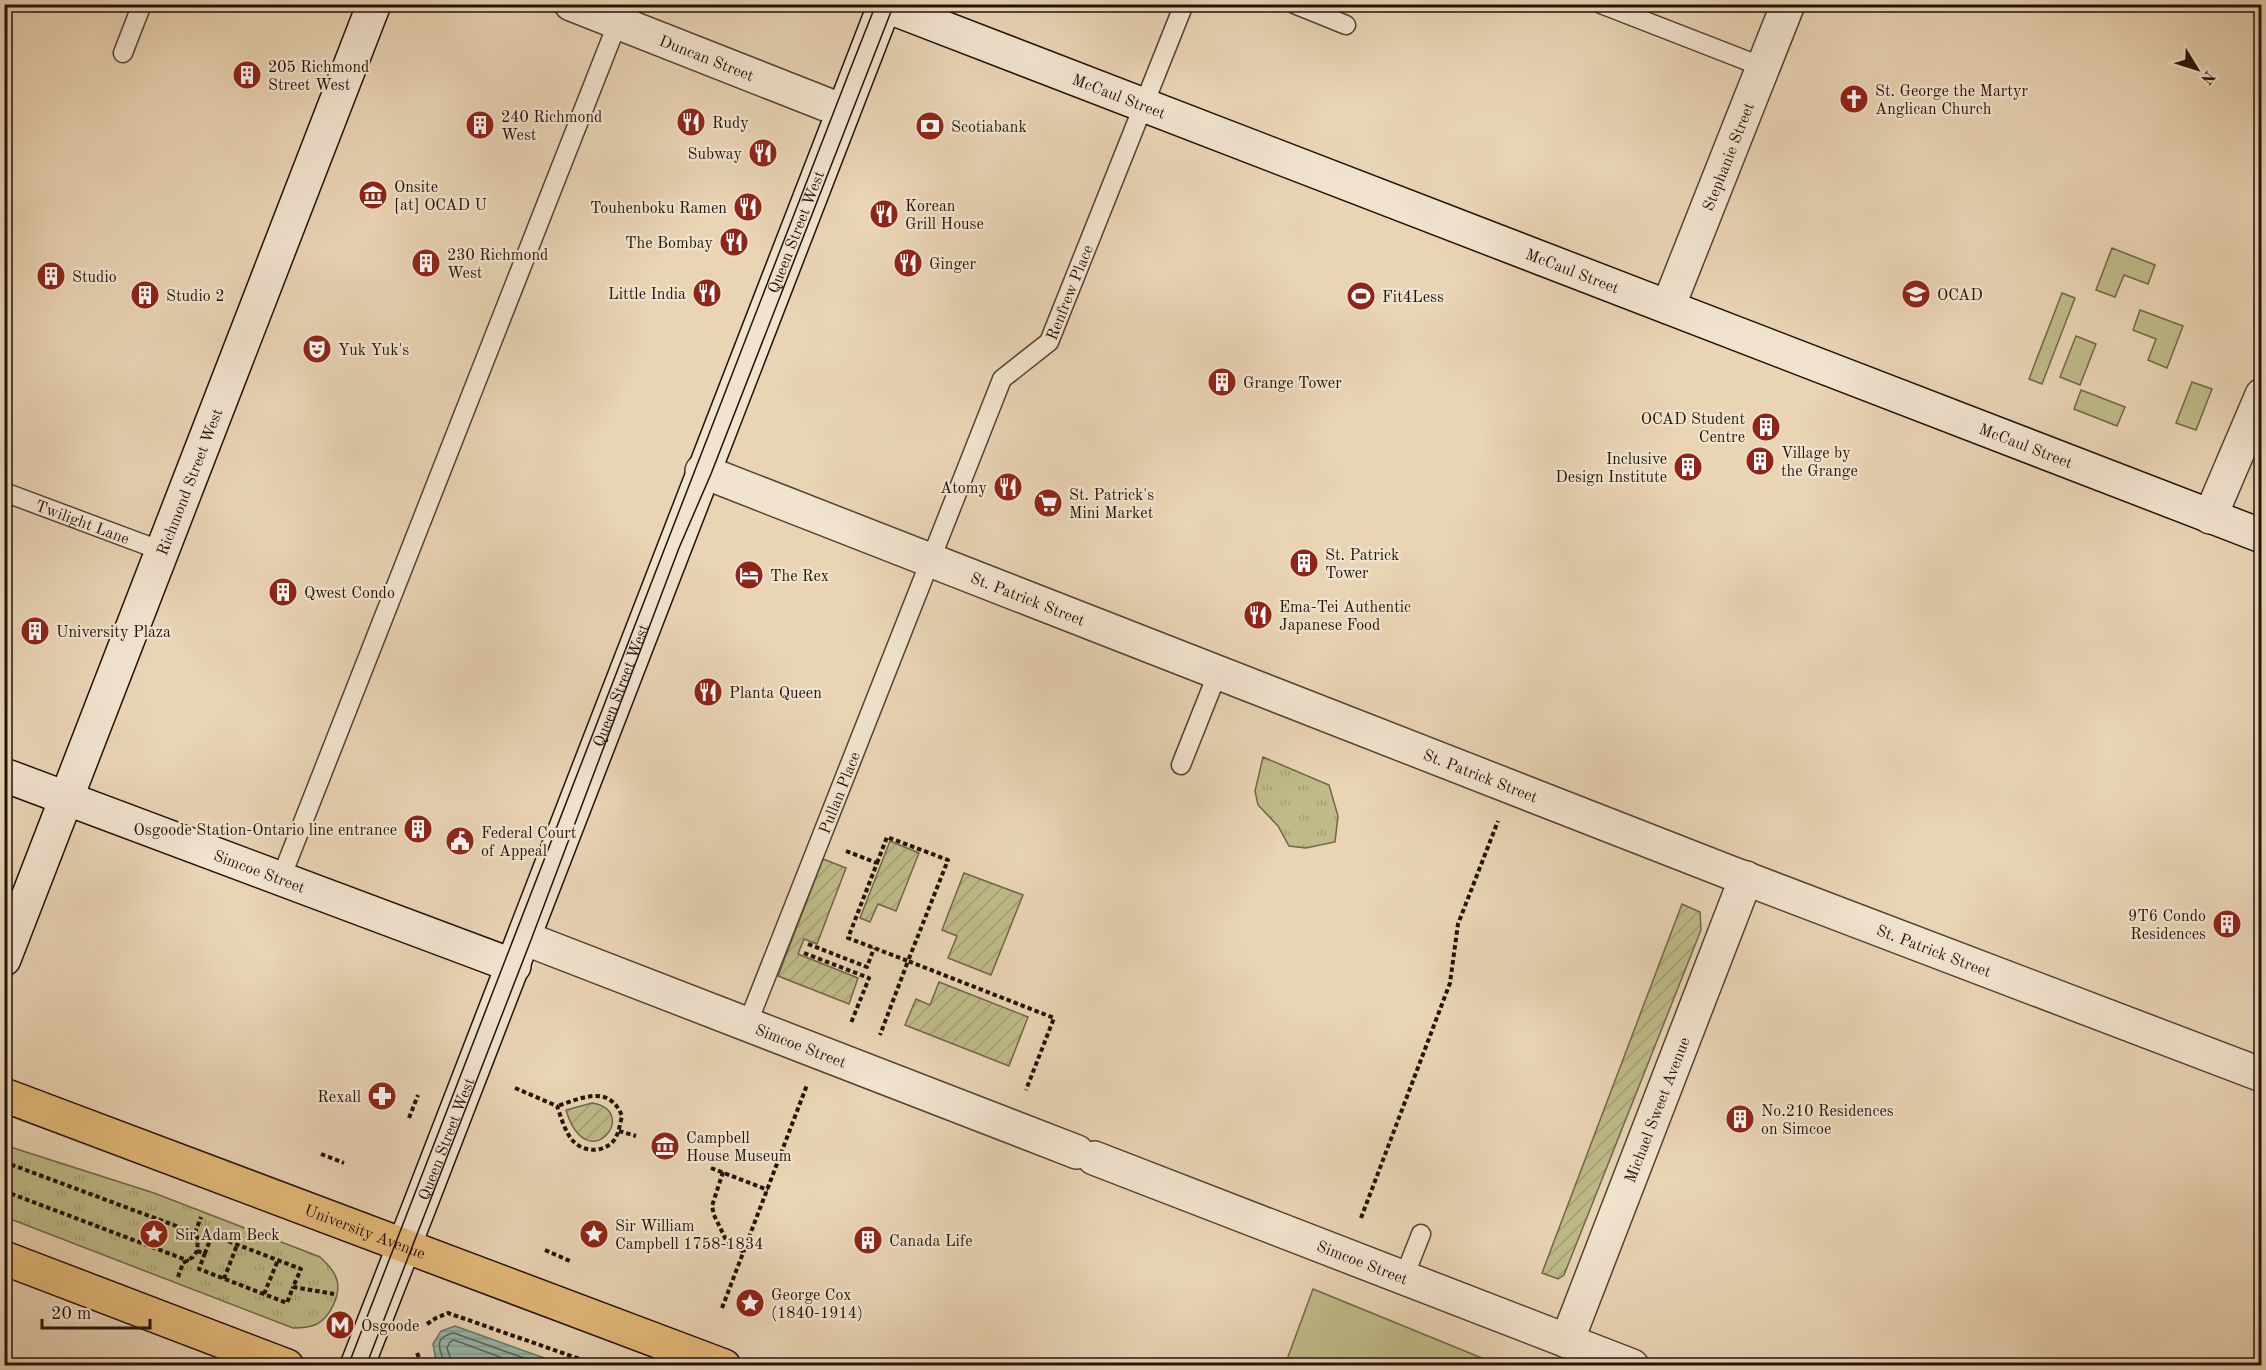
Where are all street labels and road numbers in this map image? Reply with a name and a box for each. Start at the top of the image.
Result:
street label: Duncan Street [657,34,756,85]
street label: McCaul Street [1069,72,1168,123]
street label: Stephanie Street [1701,100,1758,214]
street label: Queen Street West [766,169,828,296]
street label: Renfrew Place [1045,243,1097,343]
street label: McCaul Street [1523,247,1621,298]
street label: Richmond Street West [155,406,227,558]
street label: McCaul Street [1976,422,2075,472]
street label: Twilight Lane [33,498,131,548]
street label: St. Patrick Street [968,571,1087,630]
street label: Queen Street West [591,622,653,749]
street label: St. Patrick Street [1421,748,1540,807]
street label: Pullan Place [817,750,864,836]
street label: Simcoe Street [211,848,307,897]
street label: St. Patrick Street [1874,923,1993,981]
street label: Simcoe Street [753,1022,848,1072]
street label: Michael Sweet Avenue [1623,1035,1694,1185]
street label: Queen Street West [417,1075,479,1203]
street label: University Avenue [302,1203,427,1263]
street label: Simcoe Street [1314,1239,1410,1289]

